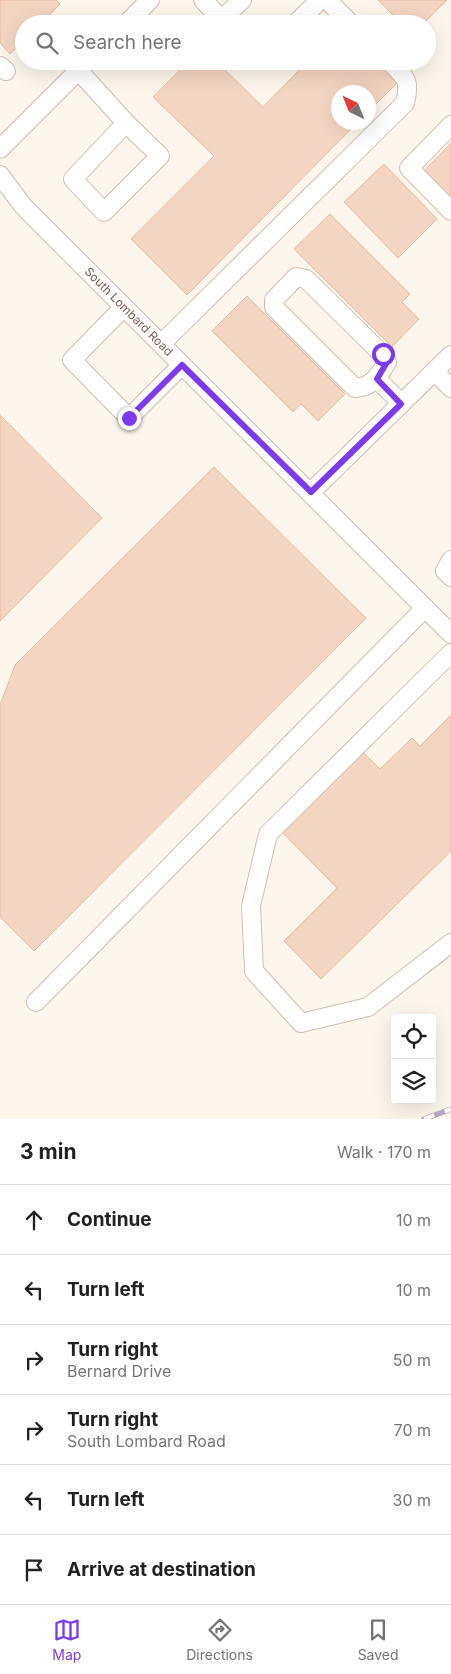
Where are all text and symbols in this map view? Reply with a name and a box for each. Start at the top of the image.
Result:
search box [15,15,436,70]
icon: search [33,29,61,57]
text: Search here [73,31,182,54]
north arrow [331,85,376,130]
street label: South Lombard Road [82,264,176,359]
route start [372,343,395,366]
route end [118,407,141,430]
map controls [391,1014,436,1104]
button: locate [391,1014,436,1059]
button: layers [391,1059,436,1104]
text: 3 min [20,1139,76,1164]
text: Walk · 170 m [337,1142,431,1162]
icon: ahead [20,1206,48,1234]
text: Continue [67,1208,152,1231]
text: 10 m [396,1210,431,1230]
icon: left [20,1276,48,1304]
text: Turn left [67,1278,145,1301]
text: 10 m [396,1280,431,1300]
text: Turn right [67,1338,158,1361]
icon: right [20,1346,48,1374]
text: 50 m [393,1350,431,1370]
text: Bernard Drive [67,1361,171,1381]
text: Turn right [67,1408,158,1431]
icon: right [20,1416,48,1444]
text: 70 m [394,1420,431,1440]
text: South Lombard Road [67,1431,226,1451]
icon: left [20,1486,48,1514]
text: Turn left [67,1488,145,1511]
text: 30 m [393,1490,431,1510]
icon: arrive [20,1556,48,1584]
text: Arrive at destination [67,1558,256,1581]
tab: Map [52,1616,81,1663]
tab: Directions [186,1616,253,1663]
tab: Saved [358,1616,399,1663]

